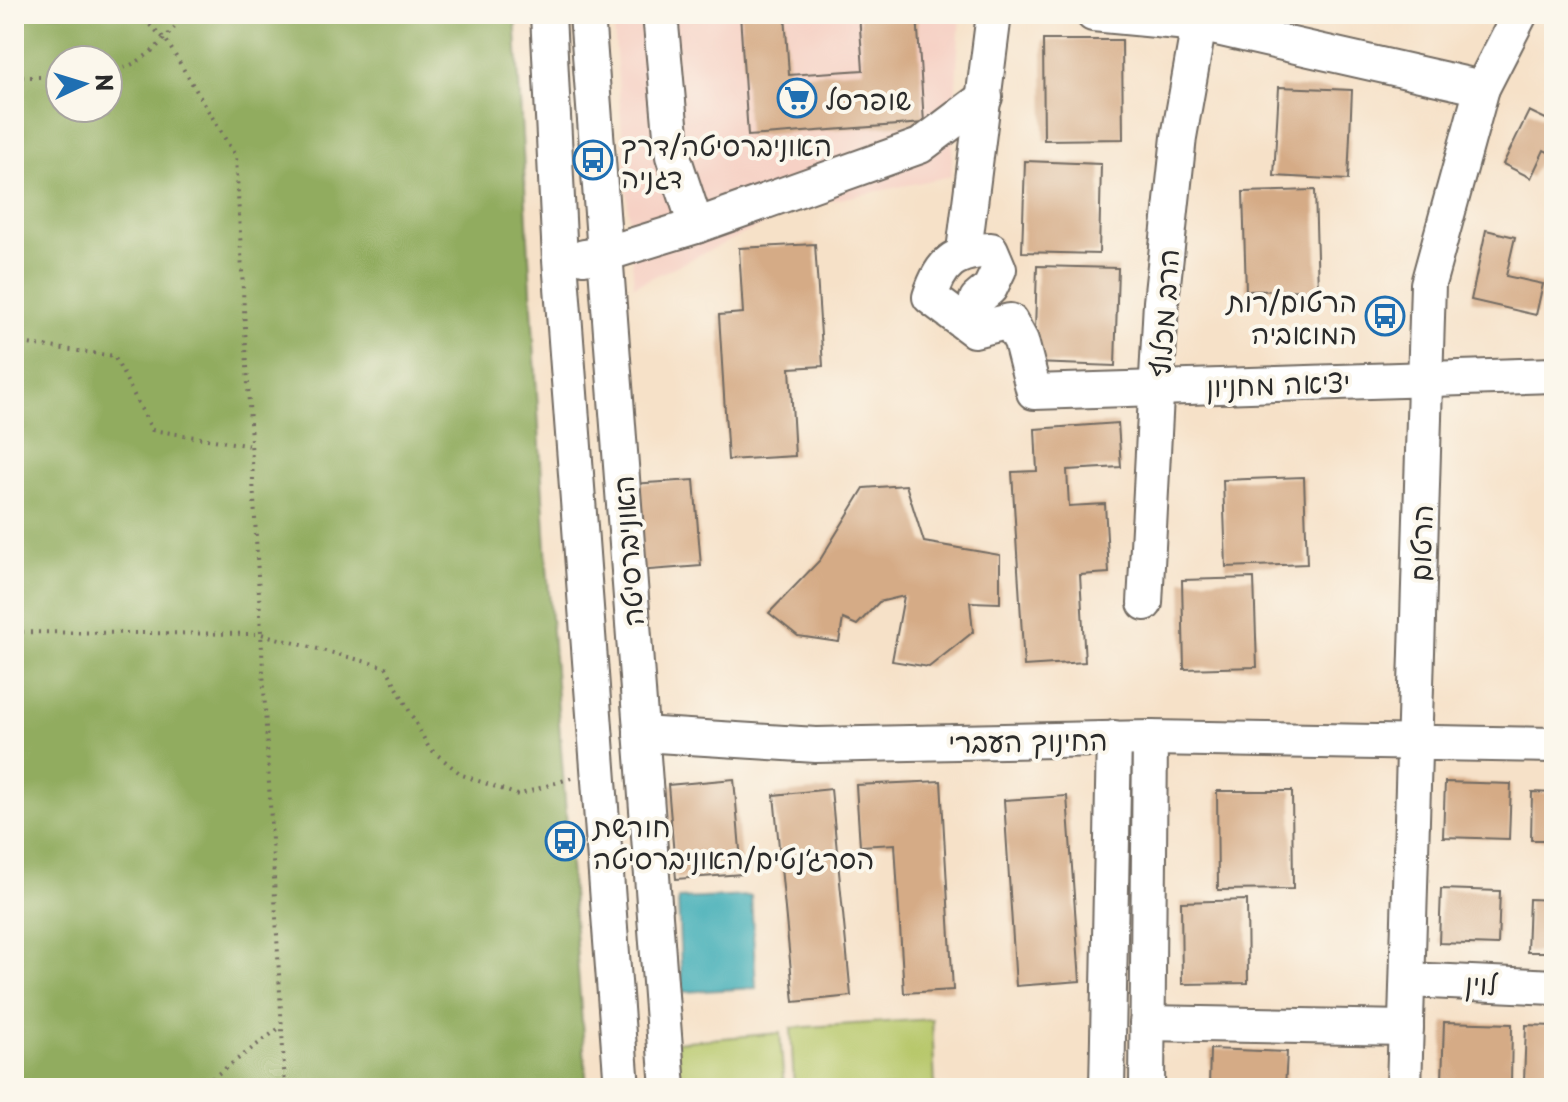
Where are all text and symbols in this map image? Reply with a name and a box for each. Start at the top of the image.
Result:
north arrow [44,44,124,124]
text: N [88,73,123,92]
supermarket icon: שופרסל [776,77,818,119]
place label: שופרסל [825,77,911,120]
place label: האוניברסיטה/דרך דגניה [621,123,832,198]
bus stop icon: האוניברסיטה/דרך דגניה [572,139,614,181]
street label: הרב מכלוף [1137,247,1189,379]
place label: הרטום/רות המואביה [1224,279,1357,354]
bus stop icon: הרטום/רות המואביה [1364,295,1406,337]
street label: יציאה מחניון [1205,359,1351,407]
street label: האוניברסיטה [600,474,654,628]
street label: הרטום [1397,504,1443,582]
street label: החינוך העברי [948,717,1108,763]
place label: חורשת הסרג׳נטים/האוניברסיטה [591,804,875,879]
bus stop icon: חורשת הסרג׳נטים/האוניברסיטה [544,820,586,862]
street label: לוין [1464,961,1499,1005]

